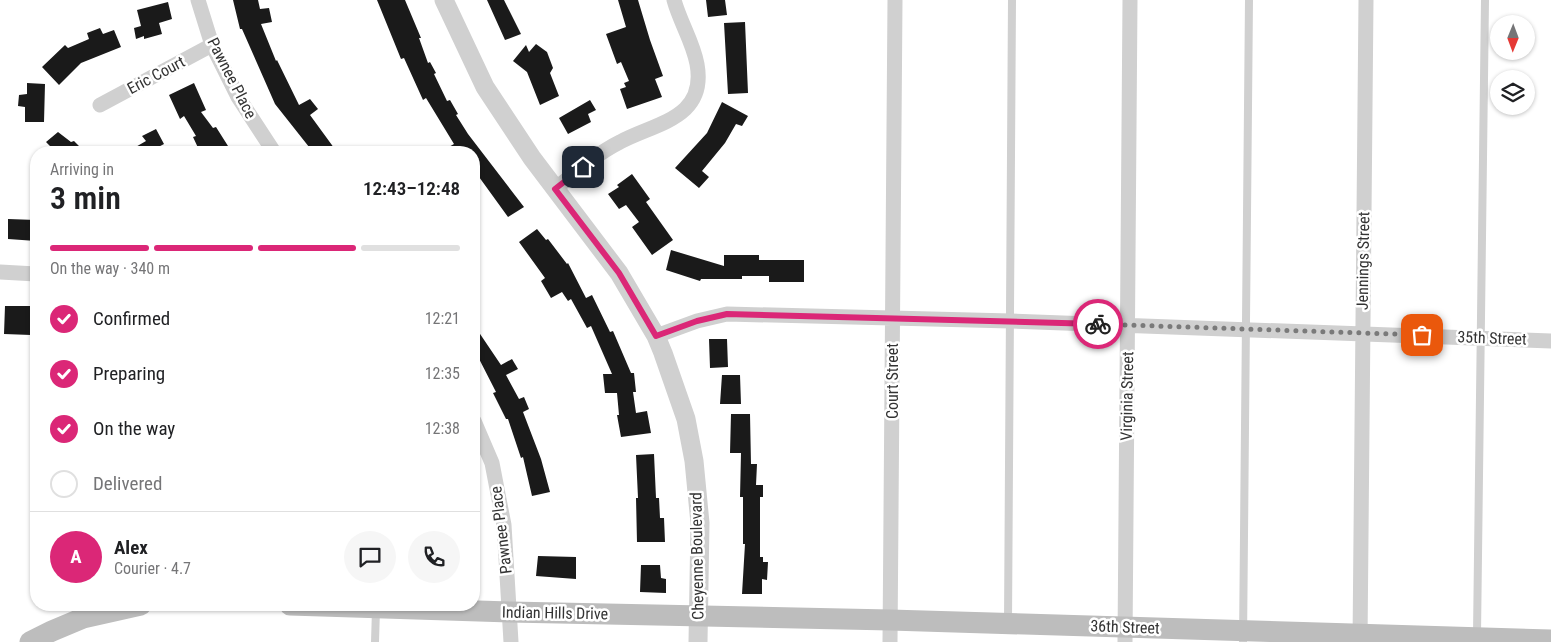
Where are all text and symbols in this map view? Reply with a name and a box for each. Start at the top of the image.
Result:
north arrow [1490,15,1535,60]
map controls [1490,15,1535,115]
street label: Pawnee Place [203,34,261,122]
street label: Eric Court [124,52,188,98]
button: layers [1490,70,1535,115]
pin [562,146,604,188]
icon: home [569,153,597,181]
text: Arriving in [50,160,114,179]
text: 12:43–12:48 [363,177,460,200]
text: 3 min [50,179,121,217]
street label: Jennings Street [1353,211,1373,310]
text: On the way · 340 m [50,259,170,278]
courier [1073,299,1123,349]
icon: check [50,305,78,333]
text: Confirmed [93,307,170,330]
text: 12:21 [425,309,460,328]
icon: bike [1084,310,1112,338]
pin [1401,314,1443,356]
icon: bag [1408,321,1436,349]
street label: 35th Street [1457,327,1527,349]
street label: Court Street [883,343,902,419]
street label: Virginia Street [1117,351,1137,441]
icon: check [50,360,78,388]
text: Preparing [93,362,165,385]
text: 12:35 [425,364,460,383]
icon: check [50,415,78,443]
text: On the way [93,417,175,440]
text: 12:38 [425,419,460,438]
text: Delivered [93,472,162,495]
street label: Pawnee Place [486,485,516,575]
street label: Cheyenne Boulevard [686,492,708,620]
button: chat [344,531,396,583]
button: phone [408,531,460,583]
text: Alex [114,536,148,559]
text: A [70,545,82,568]
text: Courier · 4.7 [114,559,191,578]
street label: Indian Hills Drive [502,603,608,623]
street label: 36th Street [1090,616,1160,638]

